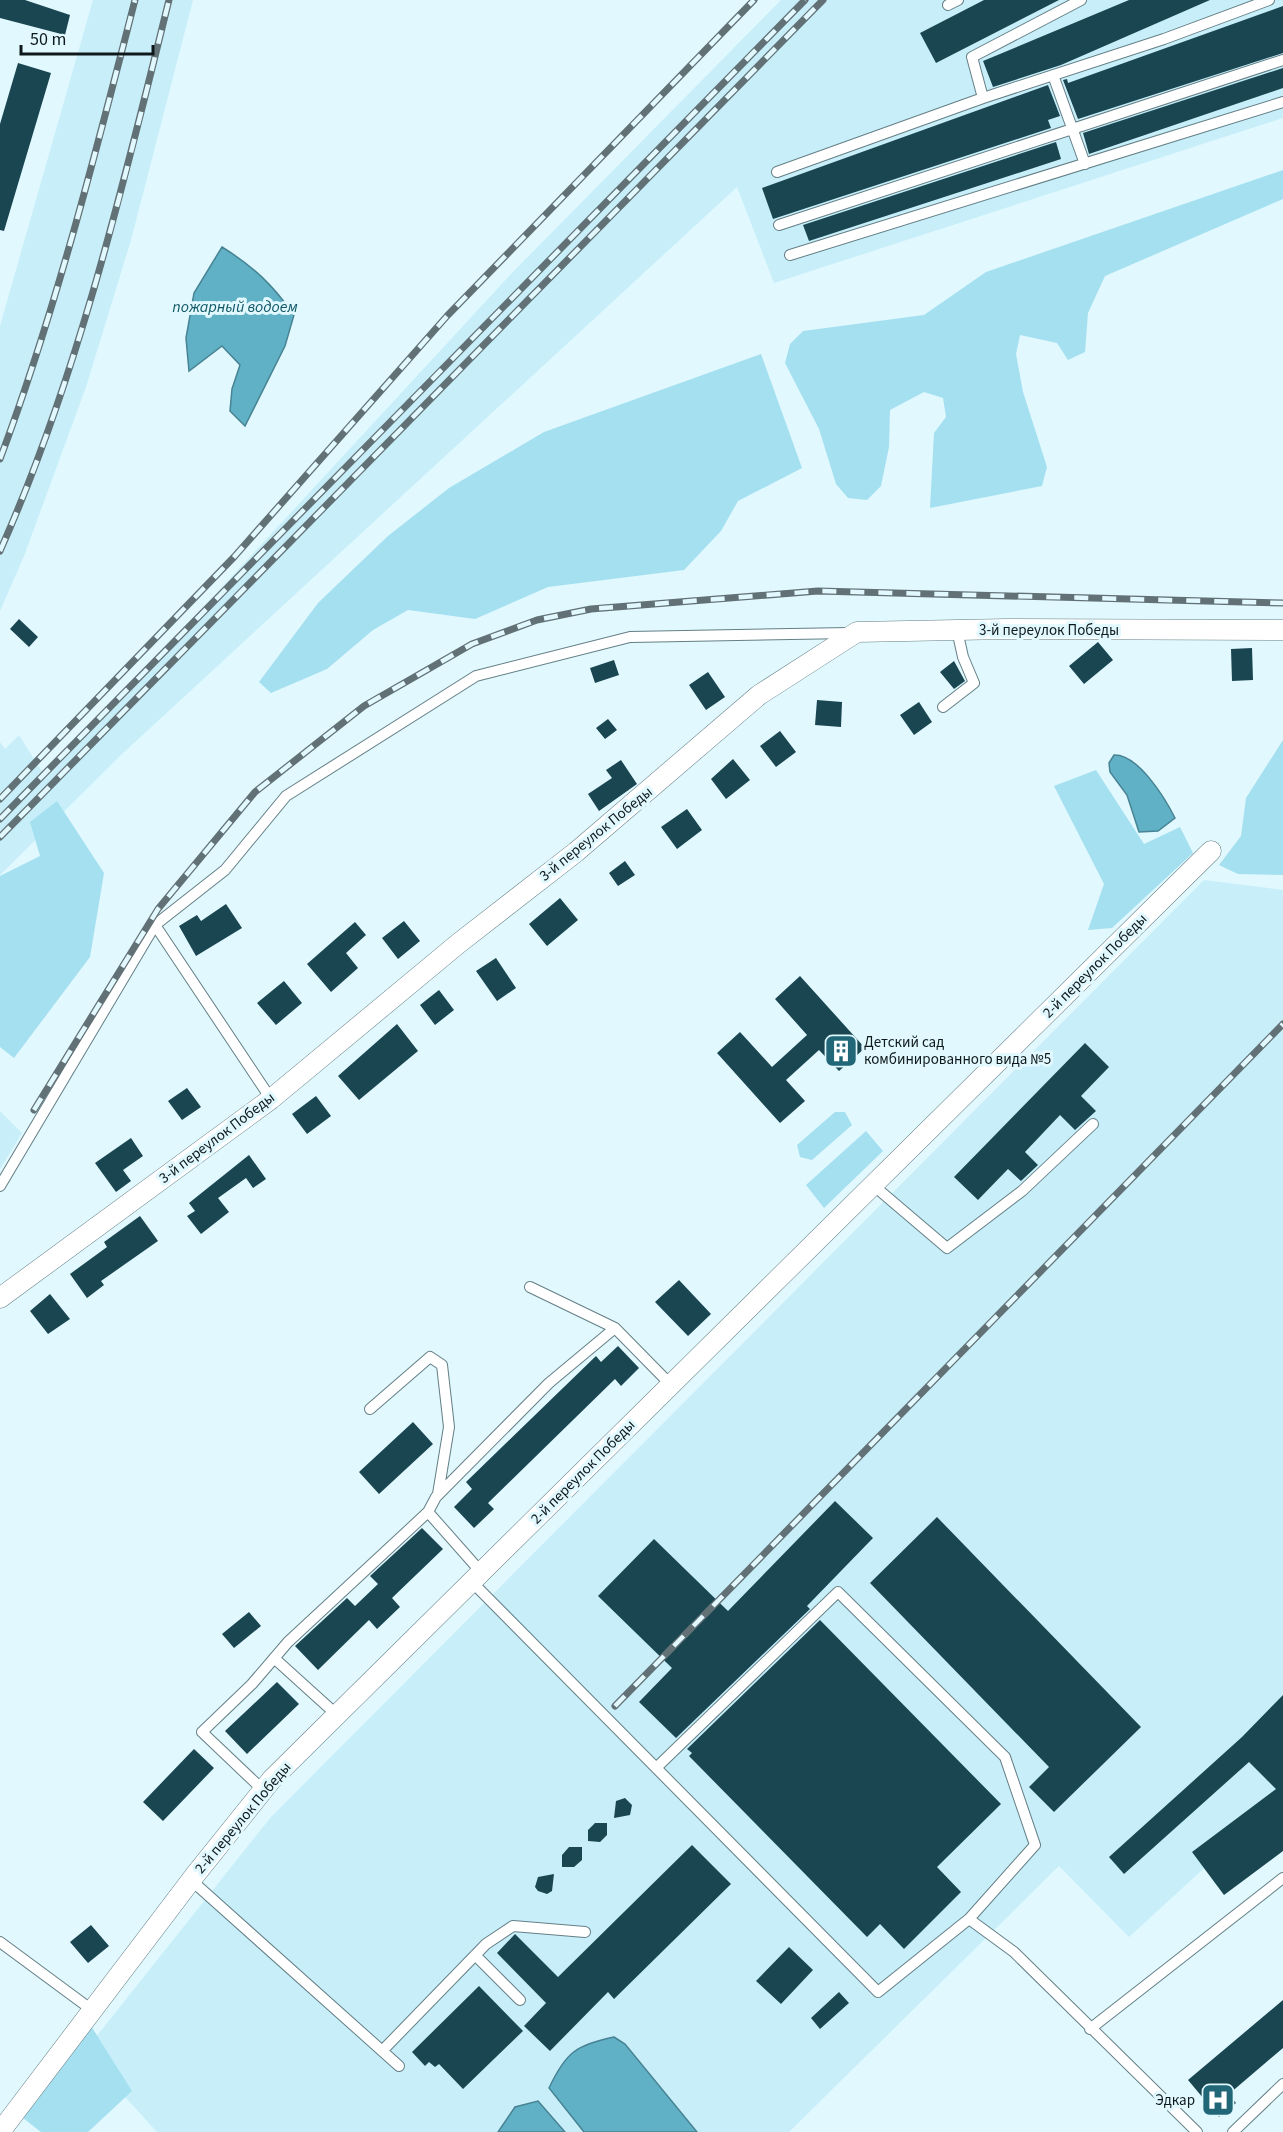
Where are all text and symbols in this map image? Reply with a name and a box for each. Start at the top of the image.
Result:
scale bar [21,18,153,56]
text: 50 m [30,27,66,52]
water label: пожарный водоем [172,296,298,318]
street label: 3-й переулок Победы [979,620,1119,641]
street label: 3-й переулок Победы [535,782,657,886]
street label: 2-й переулок Победы [1038,909,1152,1023]
place label: Детский сад комбинированного вида №5 [864,1032,1051,1070]
building icon: Детский сад комбинированного вида №5 [823,1033,859,1069]
street label: 3-й переулок Победы [155,1087,279,1189]
street label: 2-й переулок Победы [526,1415,640,1529]
street label: 2-й переулок Победы [190,1758,296,1878]
hospital icon: Эдкар [1200,2082,1236,2118]
place label: Эдкар [1155,2090,1195,2111]

